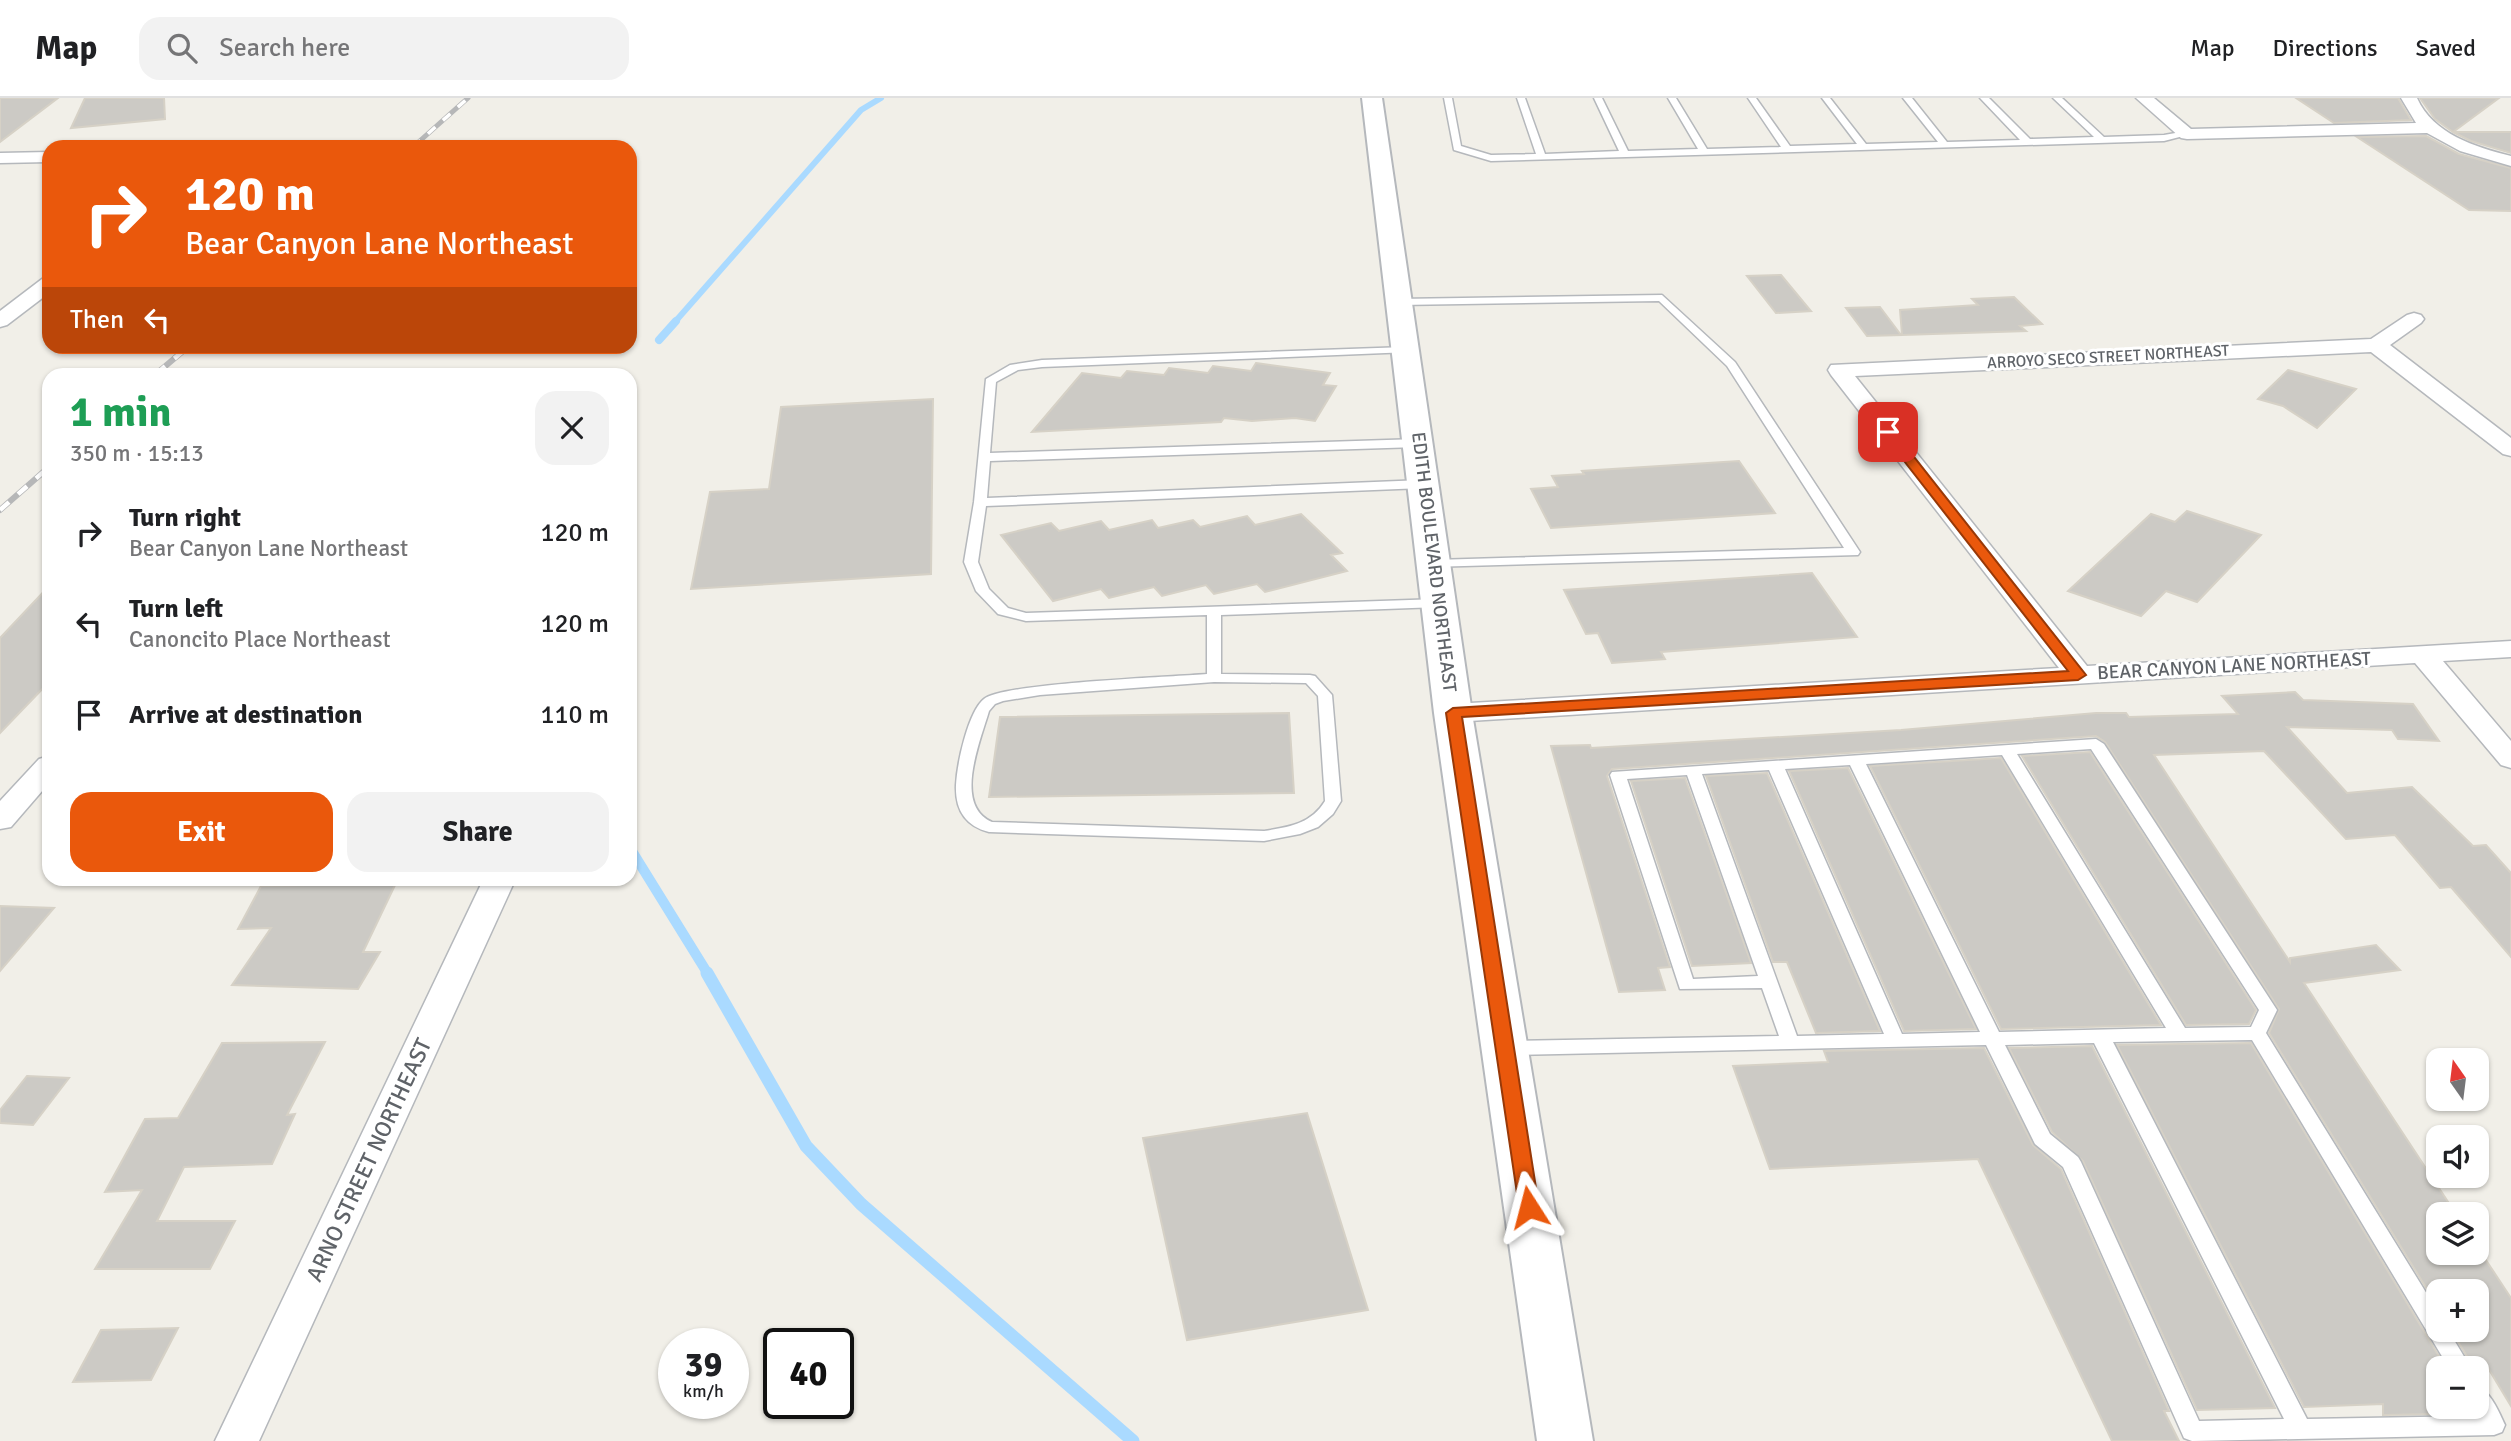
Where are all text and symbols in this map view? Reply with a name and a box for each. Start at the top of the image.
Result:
search box [139,17,629,80]
text: Map [35,28,97,69]
icon: search [163,29,201,67]
text: Search here [219,32,350,64]
text: Map [2190,33,2235,63]
text: Directions [2273,33,2378,63]
text: Saved [2416,33,2476,63]
text: 120 m [185,164,315,224]
icon: right [70,168,161,259]
text: Bear Canyon Lane Northeast [185,224,573,263]
icon: left [138,301,176,339]
text: Then [70,304,124,336]
street label: ARROYO SECO STREET NORTHEAST [1986,341,2230,373]
text: 1 min [70,387,171,438]
button: close [535,391,609,465]
pin [1858,402,1918,462]
icon: arrive [1869,413,1907,451]
street label: EDITH BOULEVARD NORTHEAST [1406,430,1462,694]
text: 350 m · 15:13 [70,439,204,468]
text: Turn right [129,502,241,534]
icon: right [70,514,108,552]
text: 120 m [540,517,609,549]
text: Bear Canyon Lane Northeast [129,534,408,563]
text: Turn left [129,593,223,625]
icon: left [70,605,108,643]
text: 120 m [540,608,609,640]
text: Canoncito Place Northeast [129,625,391,654]
street label: BEAR CANYON LANE NORTHEAST [2097,647,2372,685]
icon: arrive [70,696,108,734]
text: Arrive at destination [129,699,362,731]
text: 110 m [540,699,609,731]
button: Exit [70,792,333,872]
button: Share [347,792,609,872]
street label: ARNO STREET NORTHEAST [300,1033,438,1286]
north arrow [2426,1048,2488,1111]
map controls [2426,1048,2489,1419]
button: sound [2426,1125,2489,1188]
position arrow [1492,1170,1566,1244]
button: layers [2426,1202,2489,1265]
button: + [2426,1279,2489,1342]
speed limit sign: 40 [763,1328,854,1419]
text: 39 [685,1343,722,1386]
button: − [2426,1356,2489,1419]
text: km/h [683,1380,724,1402]

